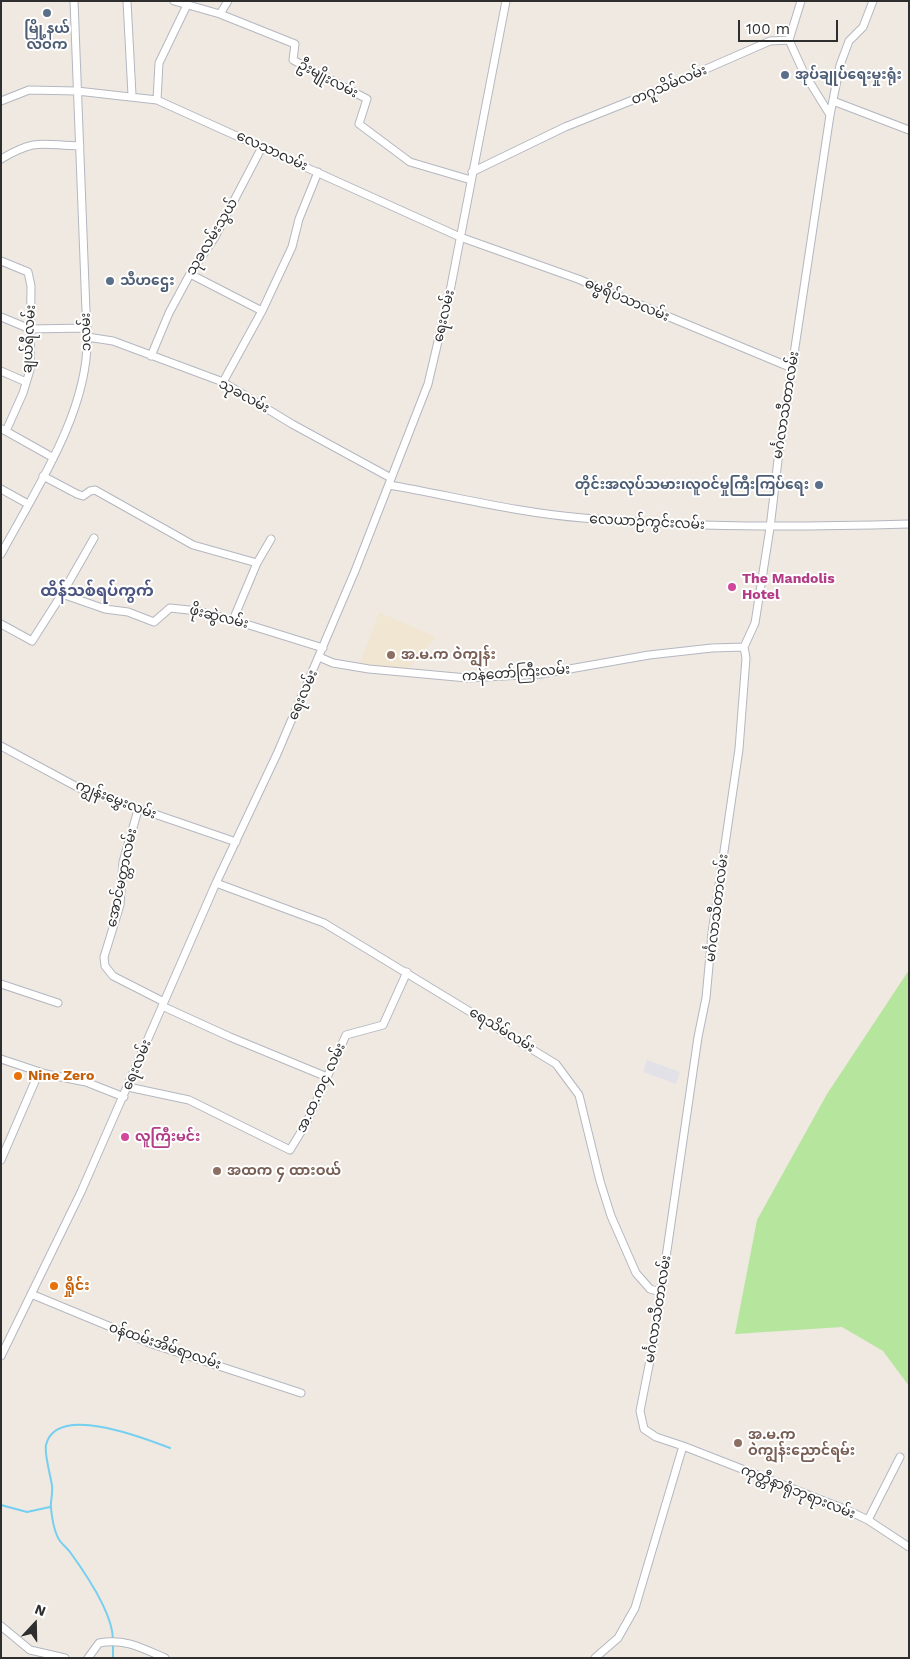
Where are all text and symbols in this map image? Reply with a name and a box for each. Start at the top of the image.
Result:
marker: မြို့နယ် လဝက [41,7,53,19]
scale bar [740,10,840,42]
text: 100 m [746,20,790,38]
place label: မြို့နယ် လဝက [24,21,70,54]
street label: ဦးမျိုးလမ်း [295,56,361,102]
street label: တဂူသိမ်လမ်း [629,62,709,108]
place label: အုပ်ချုပ်ရေးမှုးရုံး [795,67,902,83]
marker: အုပ်ချုပ်ရေးမှုးရုံး [779,69,791,81]
street label: လေသာလမ်း [234,127,310,175]
street label: သုခလမ်းသွယ် [182,195,242,279]
place label: သီဟဌေး [120,273,175,289]
marker: သီဟဌေး [104,275,116,287]
street label: ဓမ္မရိပ်သာလမ်း [582,275,672,325]
street label: ရေးလမ်း [430,288,458,344]
street label: ချယ်ရီလမ်း [19,304,39,374]
street label: ၁လမ်း [77,312,95,352]
street label: မင်္ဂလာသီတာလမ်း [769,350,803,460]
street label: သုခလမ်း [216,375,272,417]
place label: တိုင်းအလုပ်သမား၊လူဝင်မှုကြီးကြပ်ရေး [575,477,809,493]
marker: တိုင်းအလုပ်သမား၊လူဝင်မှုကြီးကြပ်ရေး [813,479,825,491]
street label: လေယာဉ်ကွင်းလမ်း [589,511,705,533]
place label: The Mandolis Hotel [742,571,835,604]
district label: ထိန်သစ်ရပ်ကွက် [40,581,154,601]
marker: The Mandolis Hotel [726,581,738,593]
street label: ဖိုးဆွဲလမ်း [188,602,250,632]
place label: အ.မ.က ဝဲကျွန်း [401,647,496,663]
marker: အ.မ.က ဝဲကျွန်း [385,649,397,661]
street label: ကန်တော်ကြီးလမ်း [461,661,571,685]
street label: ရေးလမ်း [285,667,321,723]
street label: ကျွန်းမွှေးလမ်း [73,777,159,823]
street label: အောင်မတ္တာလမ်း [103,827,141,929]
street label: မင်္ဂလာသီတာလမ်း [702,853,732,963]
street label: ရေသိမ်လမ်း [466,1004,538,1056]
street label: ရေးလမ်း [119,1037,155,1093]
street label: အ.ထ.က၄ လမ်း [293,1040,349,1136]
place label: Nine Zero [28,1068,94,1084]
marker: Nine Zero [12,1070,24,1082]
place label: လူကြီးမင်း [135,1129,200,1145]
marker: လူကြီးမင်း [119,1131,131,1143]
place label: အထက ၄ ထားဝယ် [227,1163,341,1179]
marker: အထက ၄ ထားဝယ် [211,1165,223,1177]
street label: မင်္ဂလာသီတာလမ်း [641,1254,675,1364]
place label: ရှိုင်း [64,1278,90,1294]
marker: ရှိုင်း [48,1280,60,1292]
street label: ၀န်ထမ်းအိမ်ရာလမ်း [107,1319,223,1373]
place label: အ.မ.က ဝဲကျွန်းညောင်ရမ်း [748,1427,855,1460]
marker: အ.မ.က ဝဲကျွန်းညောင်ရမ်း [732,1437,744,1449]
street label: ကုတ္တီနာရုံဘုရားလမ်း [738,1461,858,1523]
north arrow [10,1599,60,1649]
text: N [33,1601,48,1619]

